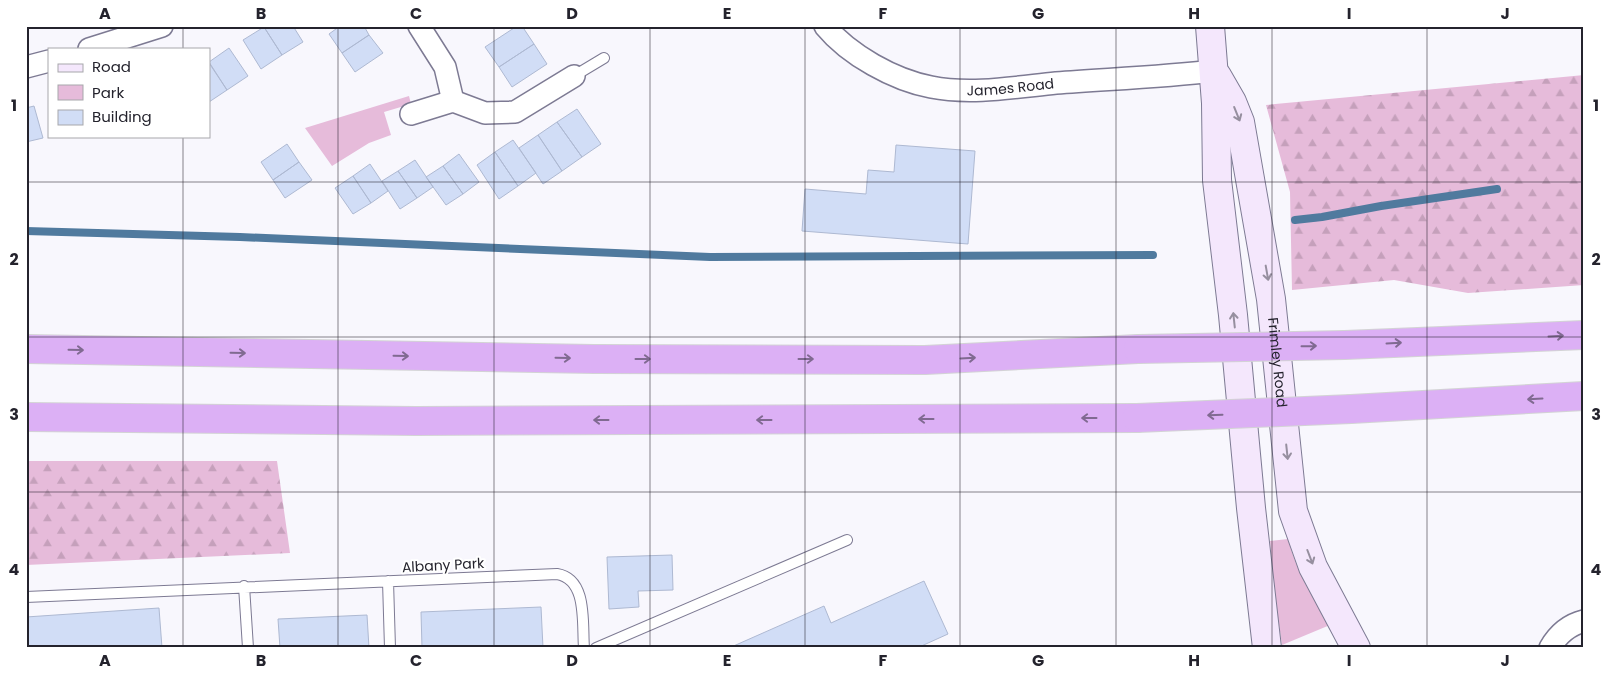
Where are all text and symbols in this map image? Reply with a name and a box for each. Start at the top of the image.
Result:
text: A [99,2,111,25]
text: B [256,2,266,25]
text: C [410,2,422,25]
text: D [566,2,578,25]
text: E [723,2,731,25]
text: F [879,2,888,25]
text: G [1032,2,1044,25]
text: H [1188,2,1200,25]
text: I [1347,2,1351,25]
text: J [1500,2,1510,25]
legend [48,48,210,138]
text: Road [92,56,131,77]
street label: James Road [967,73,1055,100]
text: Park [92,82,124,103]
text: 1 [11,94,17,117]
text: 1 [1593,94,1599,117]
text: Building [92,106,152,127]
one-way arrow [1233,106,1242,121]
text: 2 [9,248,19,271]
text: 2 [1591,248,1601,271]
one-way arrow [1262,265,1272,281]
one-way arrow [1229,312,1239,328]
street label: Frimley Road [1263,316,1292,408]
one-way arrow [1548,331,1564,341]
one-way arrow [1385,338,1401,348]
one-way arrow [1301,341,1317,351]
one-way arrow [67,345,83,355]
one-way arrow [230,348,246,358]
one-way arrow [392,351,408,361]
one-way arrow [960,353,976,362]
one-way arrow [555,354,571,363]
one-way arrow [634,354,651,364]
one-way arrow [797,355,813,364]
one-way arrow [1527,394,1543,403]
text: 3 [9,403,19,426]
text: 3 [1591,403,1601,426]
one-way arrow [1207,410,1223,419]
one-way arrow [1081,413,1097,423]
one-way arrow [918,414,934,424]
one-way arrow [593,415,610,425]
one-way arrow [756,415,772,425]
one-way arrow [1282,444,1292,460]
one-way arrow [1306,549,1315,564]
street label: Albany Park [401,553,485,577]
text: 4 [9,558,20,581]
text: 4 [1591,558,1602,581]
text: A [99,649,111,672]
text: B [256,649,266,672]
text: C [410,649,422,672]
text: D [566,649,578,672]
text: E [723,649,731,672]
text: F [879,649,888,672]
text: G [1032,649,1044,672]
text: H [1188,649,1200,672]
text: I [1347,649,1351,672]
text: J [1500,649,1510,672]

